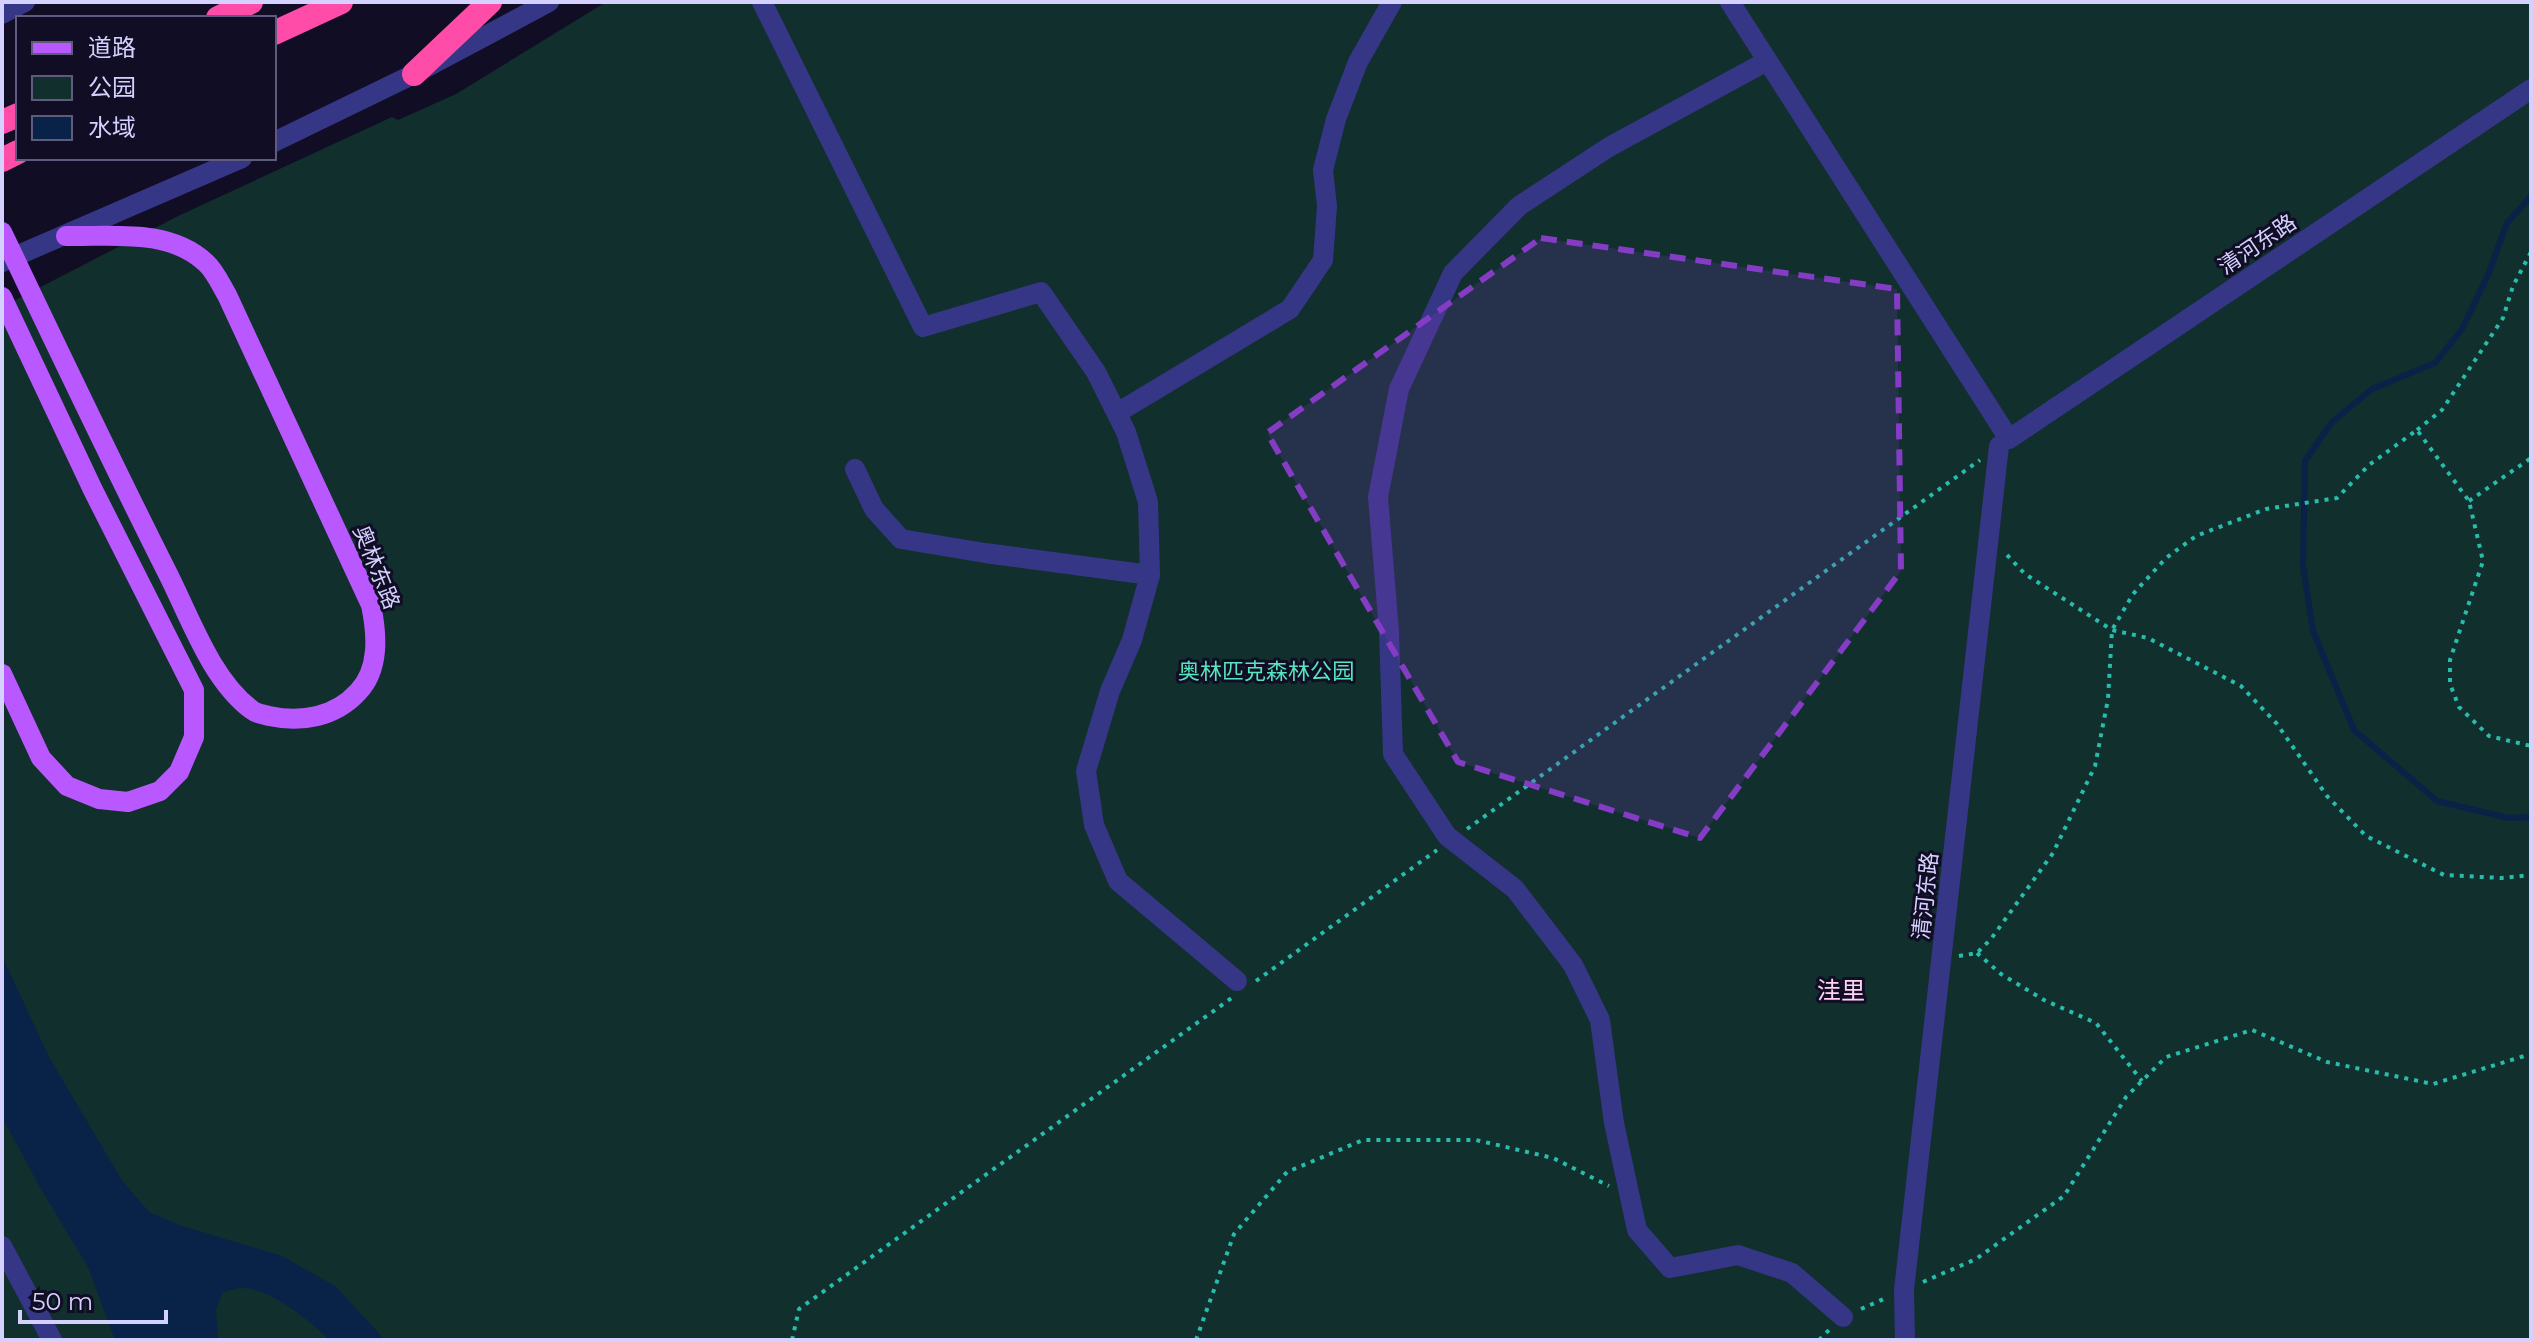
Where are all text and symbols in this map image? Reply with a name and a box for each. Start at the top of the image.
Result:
legend [16,16,276,160]
text: 道路 [88,33,136,62]
text: 公园 [88,73,136,102]
text: 水域 [88,113,136,142]
street label: 清河东路 [2213,209,2301,280]
street label: 奥林东路 [348,521,406,613]
park label: 奥林匹克森林公园 [1178,658,1354,685]
street label: 清河东路 [1907,851,1944,941]
district label: 洼里 [1817,976,1865,1005]
scale bar [20,1274,166,1324]
text: 50 m [32,1287,93,1316]

